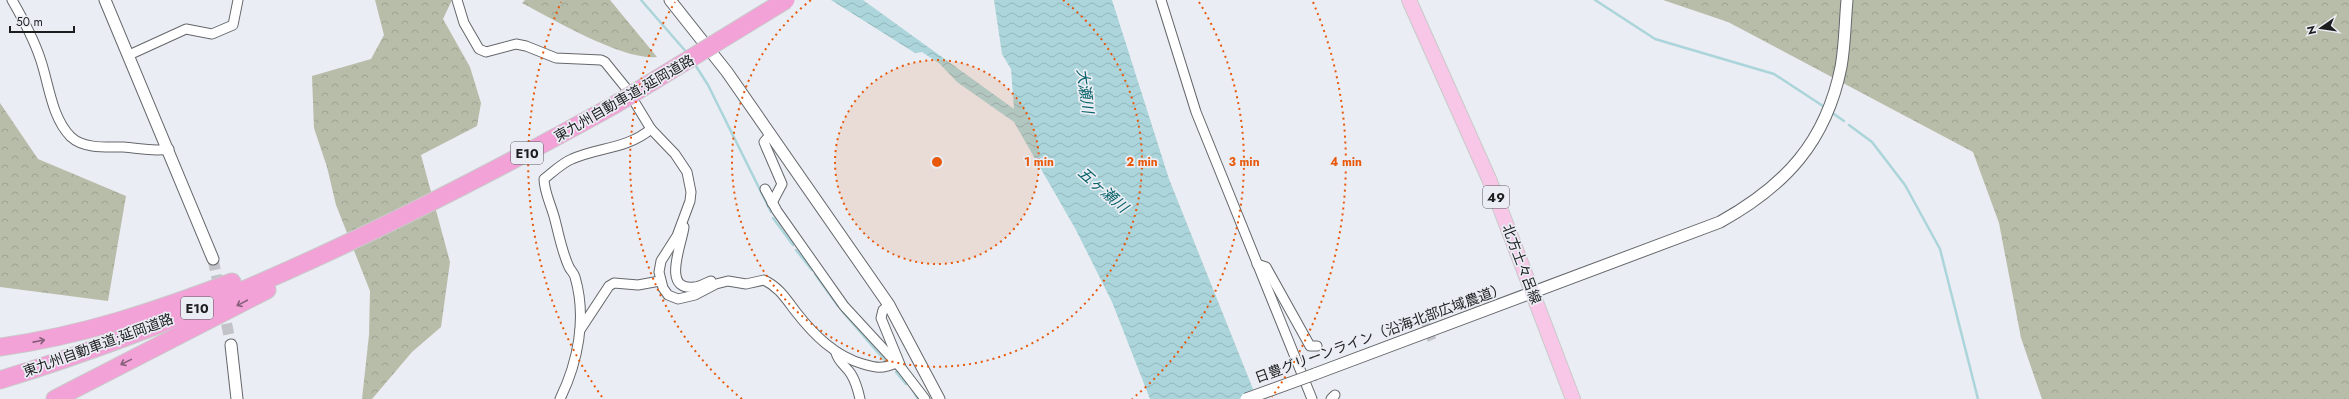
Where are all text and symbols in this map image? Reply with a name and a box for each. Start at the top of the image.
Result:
scale bar [10,8,74,34]
north arrow [2301,8,2341,48]
text: 50 m [16,13,43,31]
text: N [2302,24,2320,36]
street label: 東九州自動車道;延岡道路 [550,50,698,146]
water label: 大瀬川 [1071,67,1099,117]
road number: E10 [511,142,543,164]
text: 1 min [1024,153,1054,171]
text: 2 min [1126,153,1158,171]
text: 3 min [1228,153,1260,171]
text: 4 min [1330,153,1362,171]
centre of rings [930,155,944,169]
water label: 五ヶ瀬川 [1073,162,1134,219]
road number: 49 [1483,186,1509,208]
street label: 北方土々呂線 [1498,221,1546,307]
street label: 日豊グリーンライン（沿海北部広域農道） [1252,278,1508,388]
road number: E10 [181,297,213,319]
one-way arrow [236,300,248,308]
street label: 東九州自動車道;延岡道路 [20,308,176,382]
one-way arrow [32,337,45,345]
one-way arrow [120,359,132,366]

